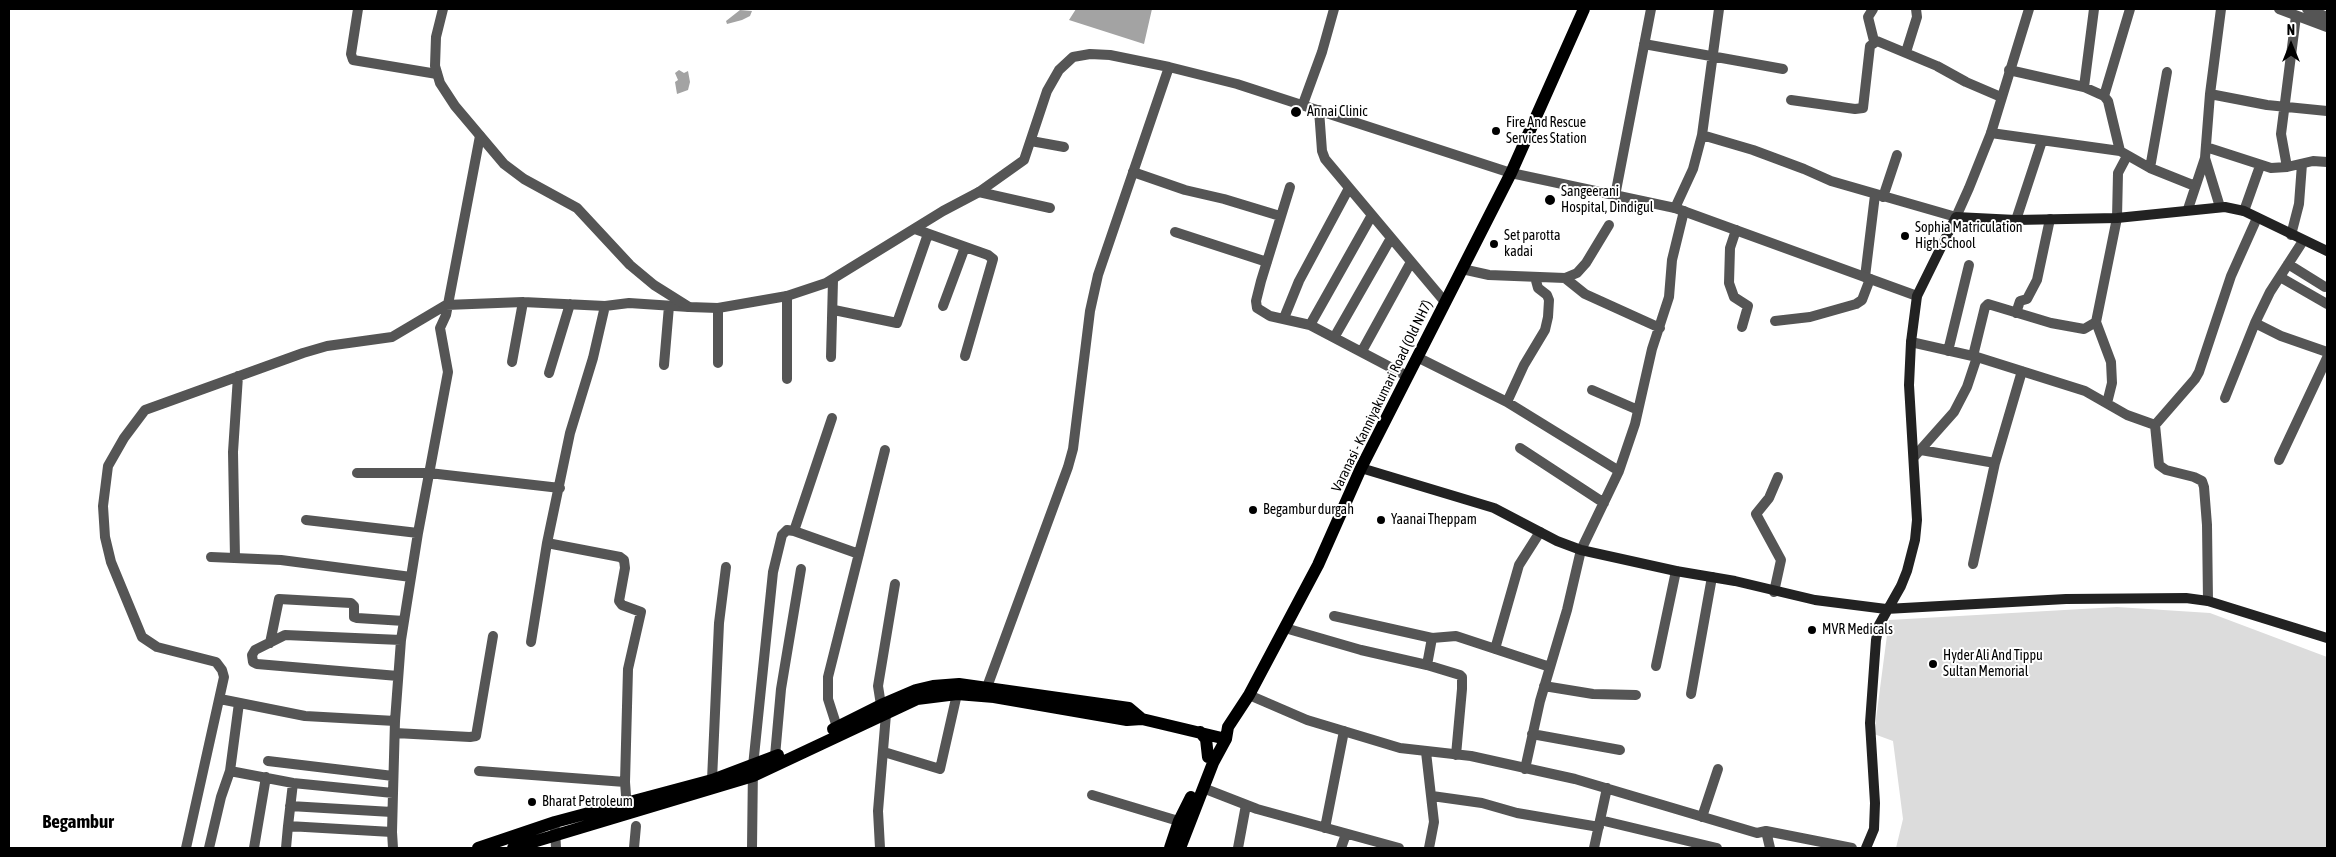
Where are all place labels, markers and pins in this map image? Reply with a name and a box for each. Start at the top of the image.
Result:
place label: Annai Clinic [1307,104,1368,120]
marker: Annai Clinic [1289,105,1303,119]
place label: Fire And Rescue Services Station [1506,115,1587,148]
marker: Fire And Rescue Services Station [1490,125,1502,137]
place label: Sangeerani Hospital, Dindigul [1561,184,1653,216]
marker: Sangeerani Hospital, Dindigul [1543,193,1557,207]
place label: Sophia Matriculation High School [1915,220,2023,252]
place label: Set parotta kadai [1504,228,1561,260]
marker: Sophia Matriculation High School [1899,230,1911,242]
marker: Set parotta kadai [1488,238,1500,250]
place label: Begambur durgah [1263,502,1354,518]
marker: Begambur durgah [1247,504,1259,516]
place label: Yaanai Theppam [1391,512,1477,528]
marker: Yaanai Theppam [1375,514,1387,526]
place label: MVR Medicals [1822,622,1893,638]
marker: MVR Medicals [1806,624,1818,636]
place label: Hyder Ali And Tippu Sultan Memorial [1943,648,2043,680]
marker: Hyder Ali And Tippu Sultan Memorial [1927,658,1939,670]
place label: Bharat Petroleum [542,794,633,810]
marker: Bharat Petroleum [526,796,538,808]

